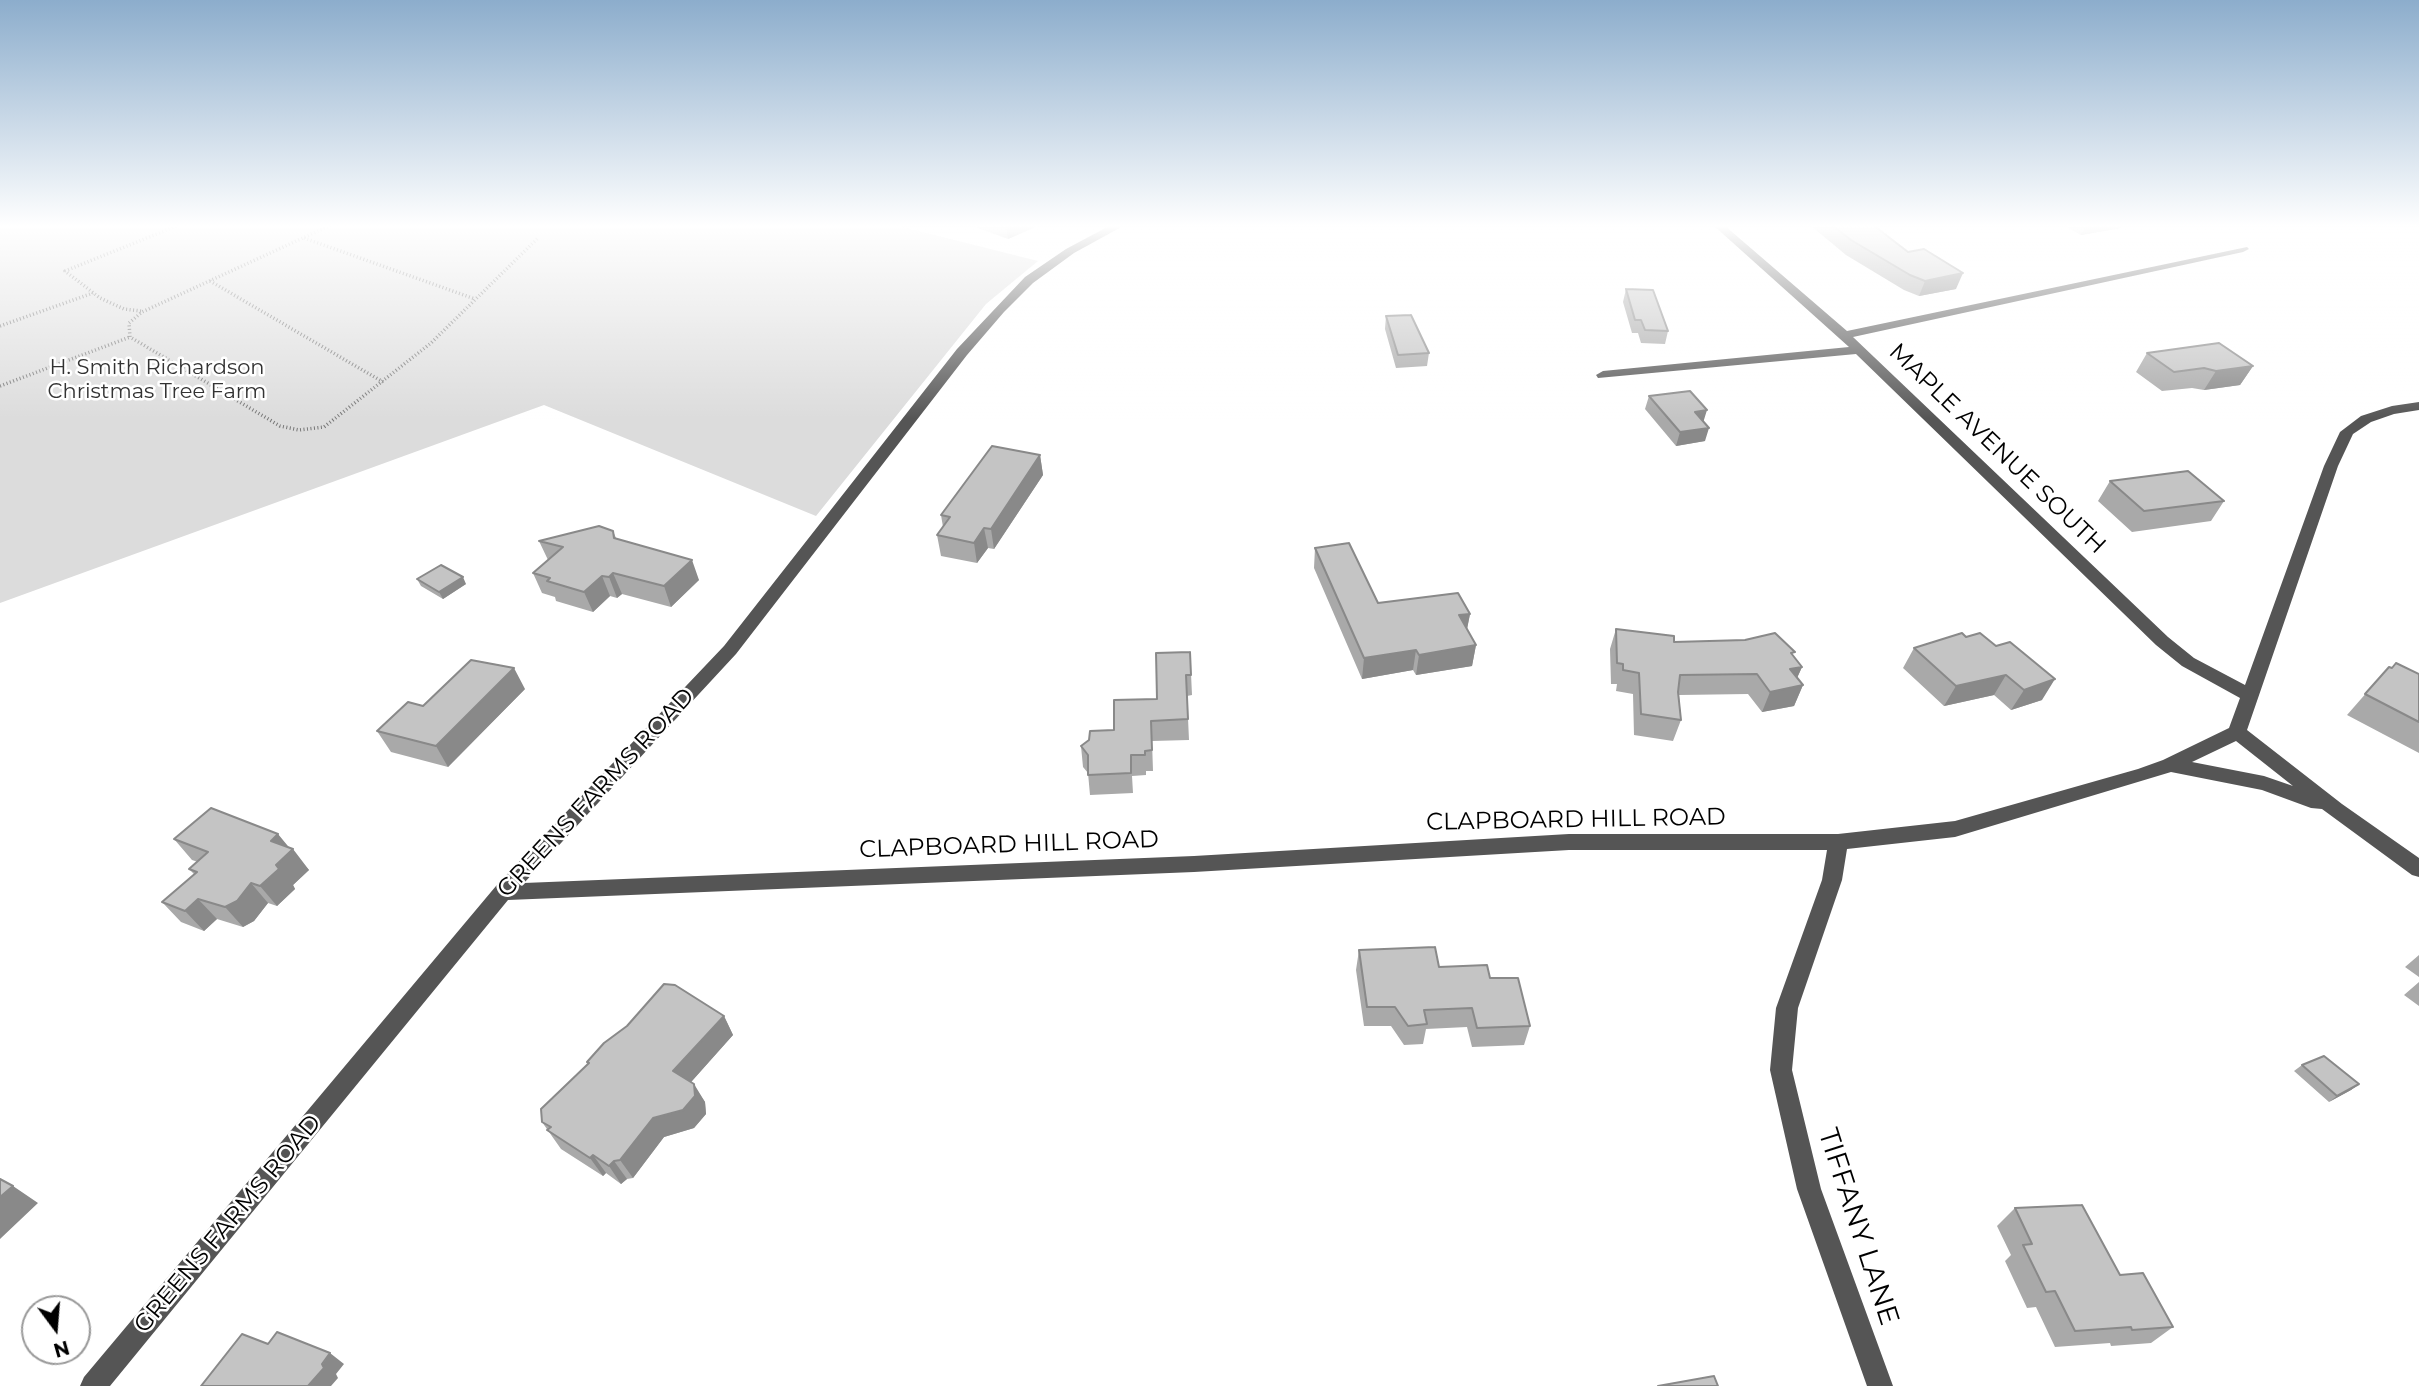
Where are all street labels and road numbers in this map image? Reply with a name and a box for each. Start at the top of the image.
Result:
street label: MAPLE AVENUE SOUTH [1883,338,2111,560]
street label: GREENS FARMS ROAD [491,682,701,904]
street label: CLAPBOARD HILL ROAD [1426,803,1726,837]
street label: CLAPBOARD HILL ROAD [859,825,1159,865]
street label: GREENS FARMS ROAD [128,1109,328,1339]
street label: TIFFANY LANE [1810,1124,1906,1330]

